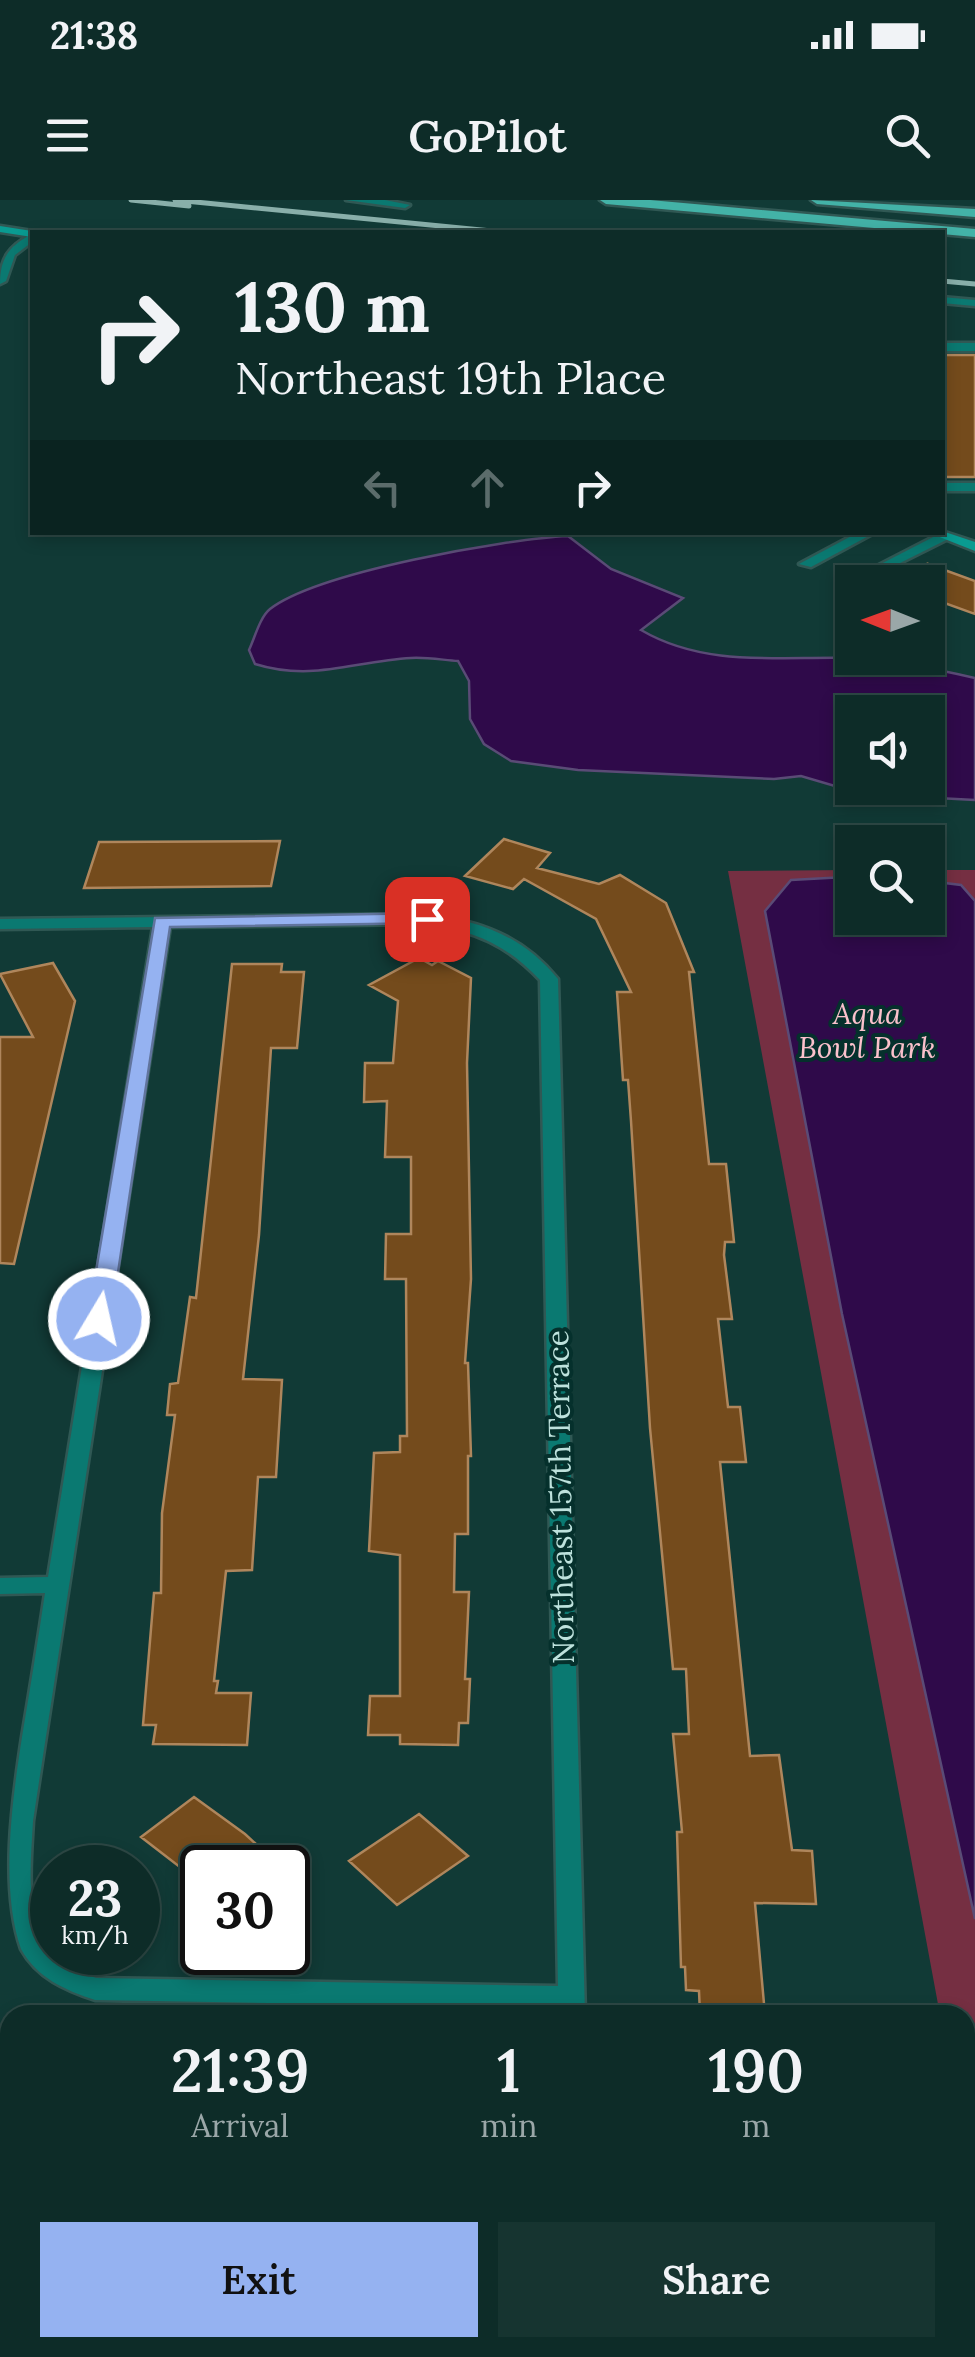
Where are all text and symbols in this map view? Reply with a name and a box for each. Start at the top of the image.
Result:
text: 21:38 [50,11,138,59]
text: GoPilot [408,107,567,164]
icon: menu [40,108,95,163]
icon: search [880,108,935,163]
text: 130 m [235,262,430,351]
icon: right [70,270,200,400]
text: Northeast 19th Place [235,349,666,406]
icon: left [355,460,410,515]
icon: ahead [460,460,515,515]
icon: right [565,460,620,515]
north arrow [835,565,945,675]
map controls [835,565,945,935]
button: sound [835,695,945,805]
button: search [835,825,945,935]
pin [385,877,470,962]
icon: arrive [400,892,455,947]
park label: Aqua Bowl Park [798,994,936,1066]
position arrow [47,1267,151,1371]
street label: Northeast 157th Terrace [538,1330,582,1664]
speed limit sign: 30 [180,1845,310,1975]
text: 23 [68,1866,122,1930]
text: km/h [61,1919,129,1951]
text: 21:39 [171,2032,310,2108]
text: 1 [497,2032,521,2108]
text: 190 [708,2032,804,2108]
text: Arrival [191,2105,289,2146]
text: min [480,2105,537,2146]
text: m [742,2105,770,2146]
button: Exit [40,2222,478,2337]
button: Share [498,2222,935,2337]

